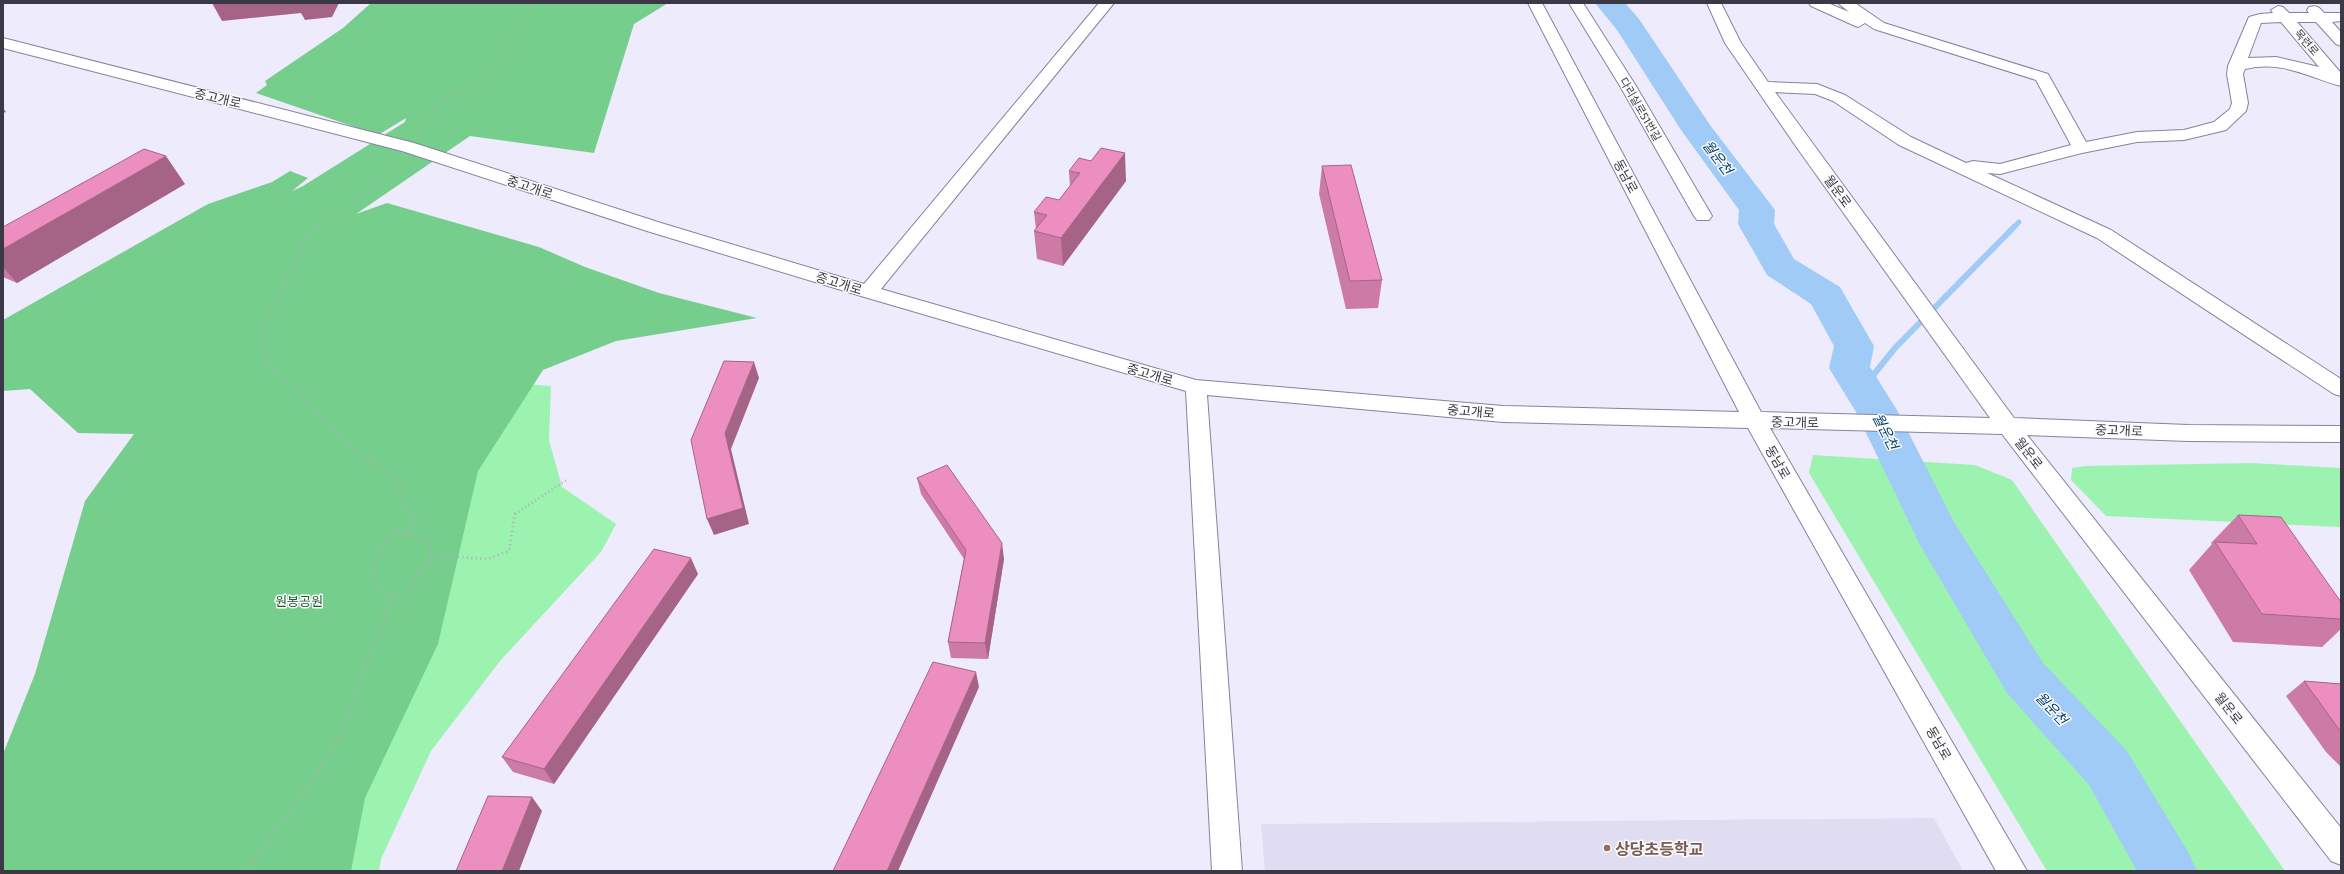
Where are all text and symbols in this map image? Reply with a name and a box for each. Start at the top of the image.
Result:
street label: 목련로 [2292,26,2322,58]
street label: 다리실로51번길 [1618,75,1664,143]
street label: 중고개로 [193,85,243,111]
water label: 월운천 [1700,136,1737,178]
street label: 동남로 [1611,156,1642,196]
street label: 중고개로 [505,172,555,202]
street label: 월운로 [1821,172,1855,210]
street label: 중고개로 [814,268,864,298]
street label: 중고개로 [1125,360,1175,388]
street label: 중고개로 [1446,401,1496,421]
water label: 월운천 [1870,410,1903,453]
street label: 중고개로 [1771,414,1819,430]
street label: 중고개로 [2095,421,2143,439]
street label: 월운로 [2012,434,2046,472]
street label: 동남로 [1762,442,1794,482]
park label: 원봉공원 [275,593,323,609]
water label: 월운천 [2033,688,2072,729]
street label: 월운로 [2212,689,2246,727]
street label: 동남로 [1923,723,1955,763]
place label: 상당초등학교 [1615,839,1704,858]
marker: 상당초등학교 [1602,843,1612,853]

